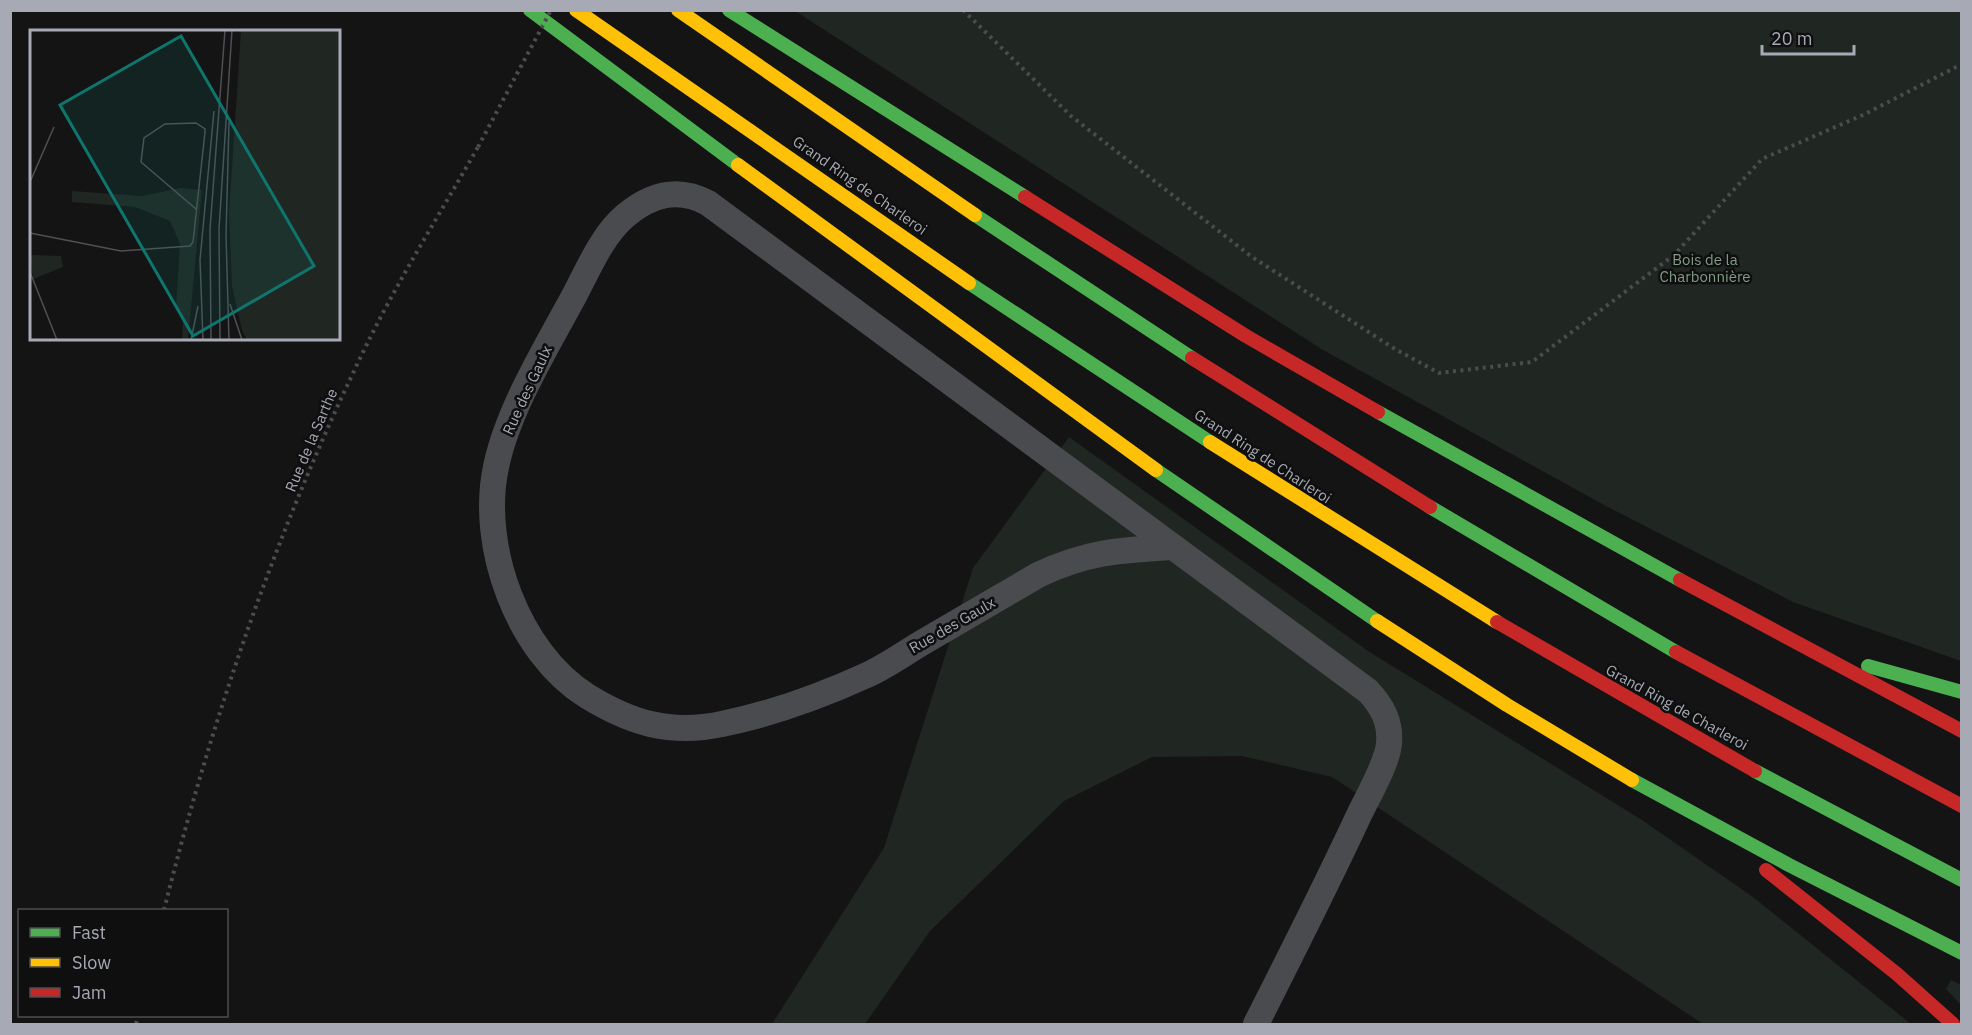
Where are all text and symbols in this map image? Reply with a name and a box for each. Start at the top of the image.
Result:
scale bar [1762,18,1854,56]
text: 20 m [1771,27,1813,50]
inset map [30,30,340,340]
street label: Grand Ring de Charleroi [789,131,931,239]
park label: Bois de la Charbonnière [1659,250,1751,286]
street label: Rue des Gaulx [498,342,556,438]
street label: Rue de la Sarthe [281,386,341,494]
street label: Grand Ring de Charleroi [1191,405,1335,507]
street label: Rue des Gaulx [906,592,999,657]
street label: Grand Ring de Charleroi [1603,660,1751,754]
legend [18,909,228,1017]
text: Fast [72,921,106,944]
text: Slow [72,951,111,974]
text: Jam [72,981,107,1004]

